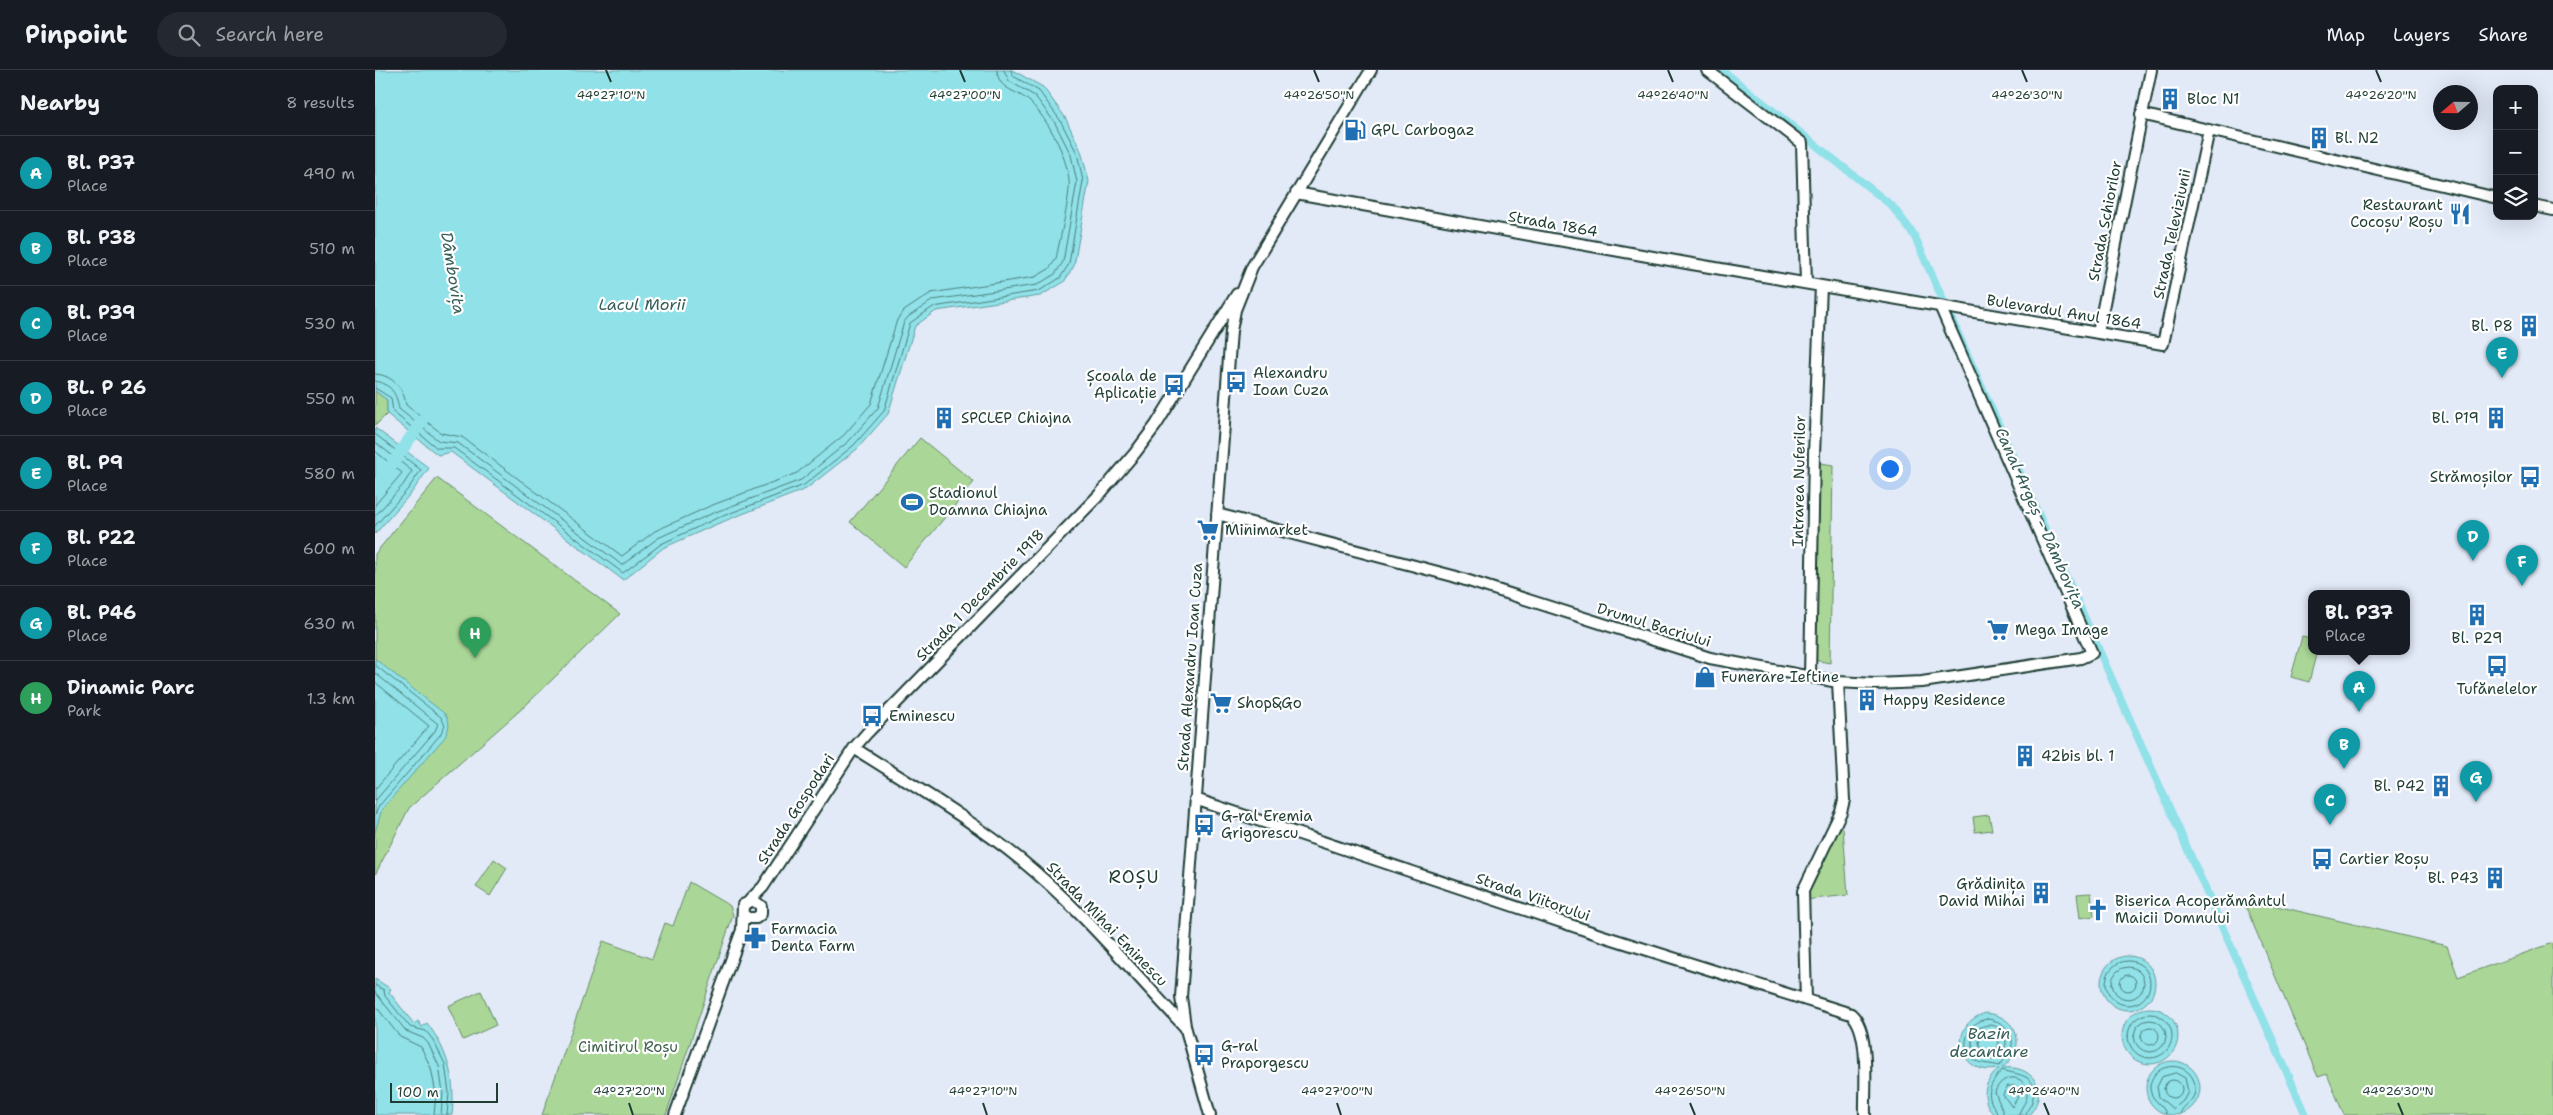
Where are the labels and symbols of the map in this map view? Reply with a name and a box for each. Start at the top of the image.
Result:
north arrow [2433,85,2478,130]
building icon: Bloc N1 [2157,86,2183,112]
text: 44°27'10"N [577,87,645,103]
text: 44°27'00"N [929,87,1001,103]
text: 44°26'50"N [1284,87,1354,103]
text: 44°26'40"N [1637,87,1709,103]
text: 44°26'30"N [1991,87,2063,103]
text: 44°26'20"N [2345,87,2417,103]
place label: Bloc N1 [2187,89,2240,109]
fuel station icon: GPL Carbogaz [1342,117,1368,143]
place label: GPL Carbogaz [1371,120,1475,140]
building icon: Bl. N2 [2306,125,2332,151]
place label: Bl. N2 [2335,128,2379,148]
street label: Strada Schiorilor [2084,159,2126,283]
street label: Strada Televiziunii [2148,167,2196,301]
place label: Restaurant Cocoșu' Roșu [2350,195,2443,233]
restaurant icon: Restaurant Cocoșu' Roșu [2447,201,2473,227]
street label: Strada 1864 [1507,206,1599,242]
water label: Dâmbovița [435,230,470,316]
street label: Bulevardul Anul 1864 [1985,290,2143,334]
water label: Lacul Morii [599,294,686,315]
building icon: Bl. P8 [2516,313,2542,339]
place label: Bl. P8 [2471,316,2513,336]
pin: E [2486,337,2518,378]
place label: Alexandru Ioan Cuza [1253,363,1329,400]
place label: Școala de Aplicație [1087,366,1157,404]
bus stop icon: Alexandru Ioan Cuza [1223,369,1249,395]
bus stop icon: Școala de Aplicație [1161,372,1187,398]
building icon: SPCLEP Chiajna [931,405,957,431]
building icon: Bl. P19 [2483,405,2509,431]
place label: SPCLEP Chiajna [961,408,1072,428]
place label: Bl. P19 [2432,408,2479,428]
street label: Intrarea Nuferilor [1788,415,1810,547]
water label: Canal Argeș - Dâmbovița [1990,424,2090,613]
your location [1877,456,1903,482]
bus stop icon: Strămoșilor [2517,464,2543,490]
place label: Strămoșilor [2430,467,2513,488]
place label: Stadionul Doamna Chiajna [929,483,1048,520]
sports icon: Stadionul Doamna Chiajna [899,489,925,515]
supermarket icon: Minimarket [1195,517,1221,543]
place label: Minimarket [1225,520,1308,540]
pin: D [2457,520,2489,561]
street label: Strada 1 Decembrie 1918 [911,524,1049,666]
pin: F [2506,545,2538,586]
street label: Strada Alexandru Ioan Cuza [1173,561,1207,772]
street label: Drumul Bacriului [1595,598,1713,652]
building icon: Bl. P29 [2464,602,2490,628]
pin: H [459,617,491,658]
supermarket icon: Mega Image [1985,617,2011,643]
place label: Mega Image [2015,620,2109,640]
place label: Bl. P29 [2452,628,2502,648]
bus stop icon: Tufănelelor [2484,653,2510,679]
shop icon: Funerare Ieftine [1692,664,1718,690]
place label: Funerare Ieftine [1721,667,1839,687]
pin: A [2343,671,2375,712]
place label: Tufănelelor [2456,679,2538,699]
building icon: Happy Residence [1854,687,1880,713]
supermarket icon: Shop&Go [1208,690,1234,716]
place label: Happy Residence [1883,690,2006,710]
place label: Shop&Go [1237,693,1302,713]
bus stop icon: Eminescu [859,703,885,729]
place label: Eminescu [889,706,955,726]
pin: B [2328,728,2360,769]
building icon: 42bis bl. 1 [2012,743,2038,769]
place label: 42bis bl. 1 [2041,746,2115,766]
street label: Strada Gospodari [753,750,839,868]
pin: G [2460,761,2492,802]
building icon: Bl. P42 [2428,773,2454,799]
place label: Bl. P42 [2374,776,2425,796]
pin: C [2314,784,2346,825]
place label: G-ral Eremia Grigorescu [1221,806,1313,843]
bus stop icon: G-ral Eremia Grigorescu [1191,812,1217,838]
bus stop icon: Cartier Roșu [2309,846,2335,872]
place label: Cartier Roșu [2339,849,2429,870]
street label: Strada Mihai Eminescu [1042,857,1172,991]
district label: ROȘU [1108,865,1160,889]
building icon: Bl. P43 [2482,865,2508,891]
street label: Strada Viitorului [1473,868,1593,926]
place label: Bl. P43 [2428,868,2479,888]
place label: Grădinița David Mihai [1939,874,2026,911]
building icon: Grădinița David Mihai [2028,880,2054,906]
place label: Biserica Acoperământul Maicii Domnului [2115,891,2286,928]
church icon: Biserica Acoperământul Maicii Domnului [2085,897,2111,923]
place label: Farmacia Denta Farm [771,919,855,956]
pharmacy icon: Farmacia Denta Farm [742,925,768,951]
water label: Bazin decantare [1950,1023,2028,1062]
place label: G-ral Praporgescu [1221,1036,1309,1073]
park label: Cimitirul Roșu [578,1037,678,1058]
bus stop icon: G-ral Praporgescu [1191,1042,1217,1068]
scale bar [390,1080,497,1103]
text: 44°27'20"N [593,1083,665,1099]
text: 44°27'10"N [949,1083,1017,1099]
text: 44°27'00"N [1301,1083,1373,1099]
text: 44°26'50"N [1655,1083,1725,1099]
text: 44°26'40"N [2008,1083,2080,1099]
text: 44°26'30"N [2362,1083,2434,1099]

